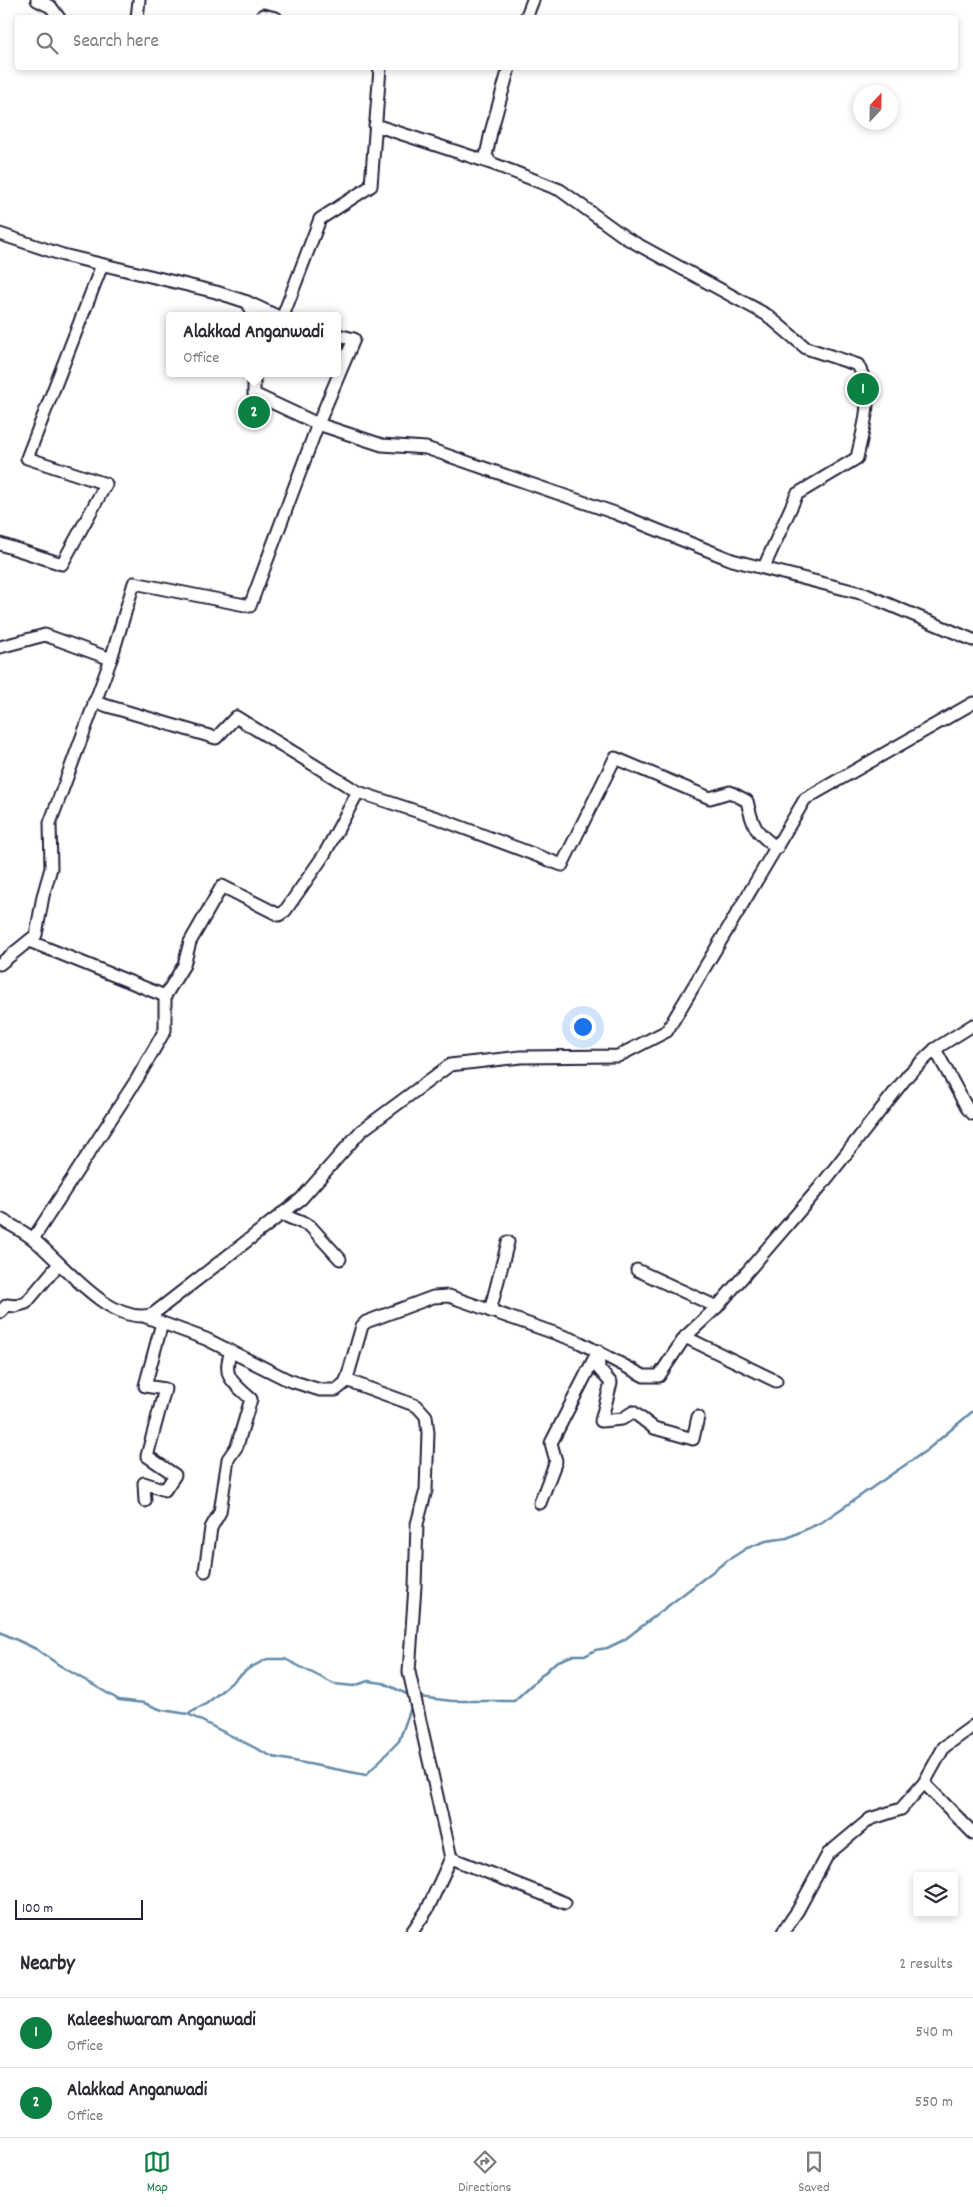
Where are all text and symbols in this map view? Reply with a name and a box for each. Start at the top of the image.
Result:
search box [15,15,958,70]
icon: search [33,29,61,57]
text: Search here [73,29,159,56]
north arrow [853,85,898,130]
popup [166,312,341,377]
text: Alakkad Anganwadi [183,320,324,347]
text: Office [183,347,219,370]
pin: 1 [847,370,879,408]
pin: 2 [238,393,270,431]
your location [570,1014,596,1040]
map controls [913,1872,958,1917]
button: layers [913,1872,958,1917]
scale bar [15,1897,142,1920]
text: 100 m [22,1899,53,1919]
text: Nearby [20,1950,75,1980]
text: 2 results [899,1953,953,1976]
text: Kaleeshwaram Anganwadi [67,2008,256,2035]
text: 1 [34,2021,38,2044]
text: 540 m [916,2021,953,2044]
text: Office [67,2035,103,2058]
text: Alakkad Anganwadi [67,2078,207,2105]
text: 2 [33,2091,40,2114]
text: 550 m [915,2091,953,2114]
text: Office [67,2105,103,2128]
tab: Map [143,2148,171,2198]
tab: Directions [458,2148,511,2198]
tab: Saved [798,2148,830,2198]

